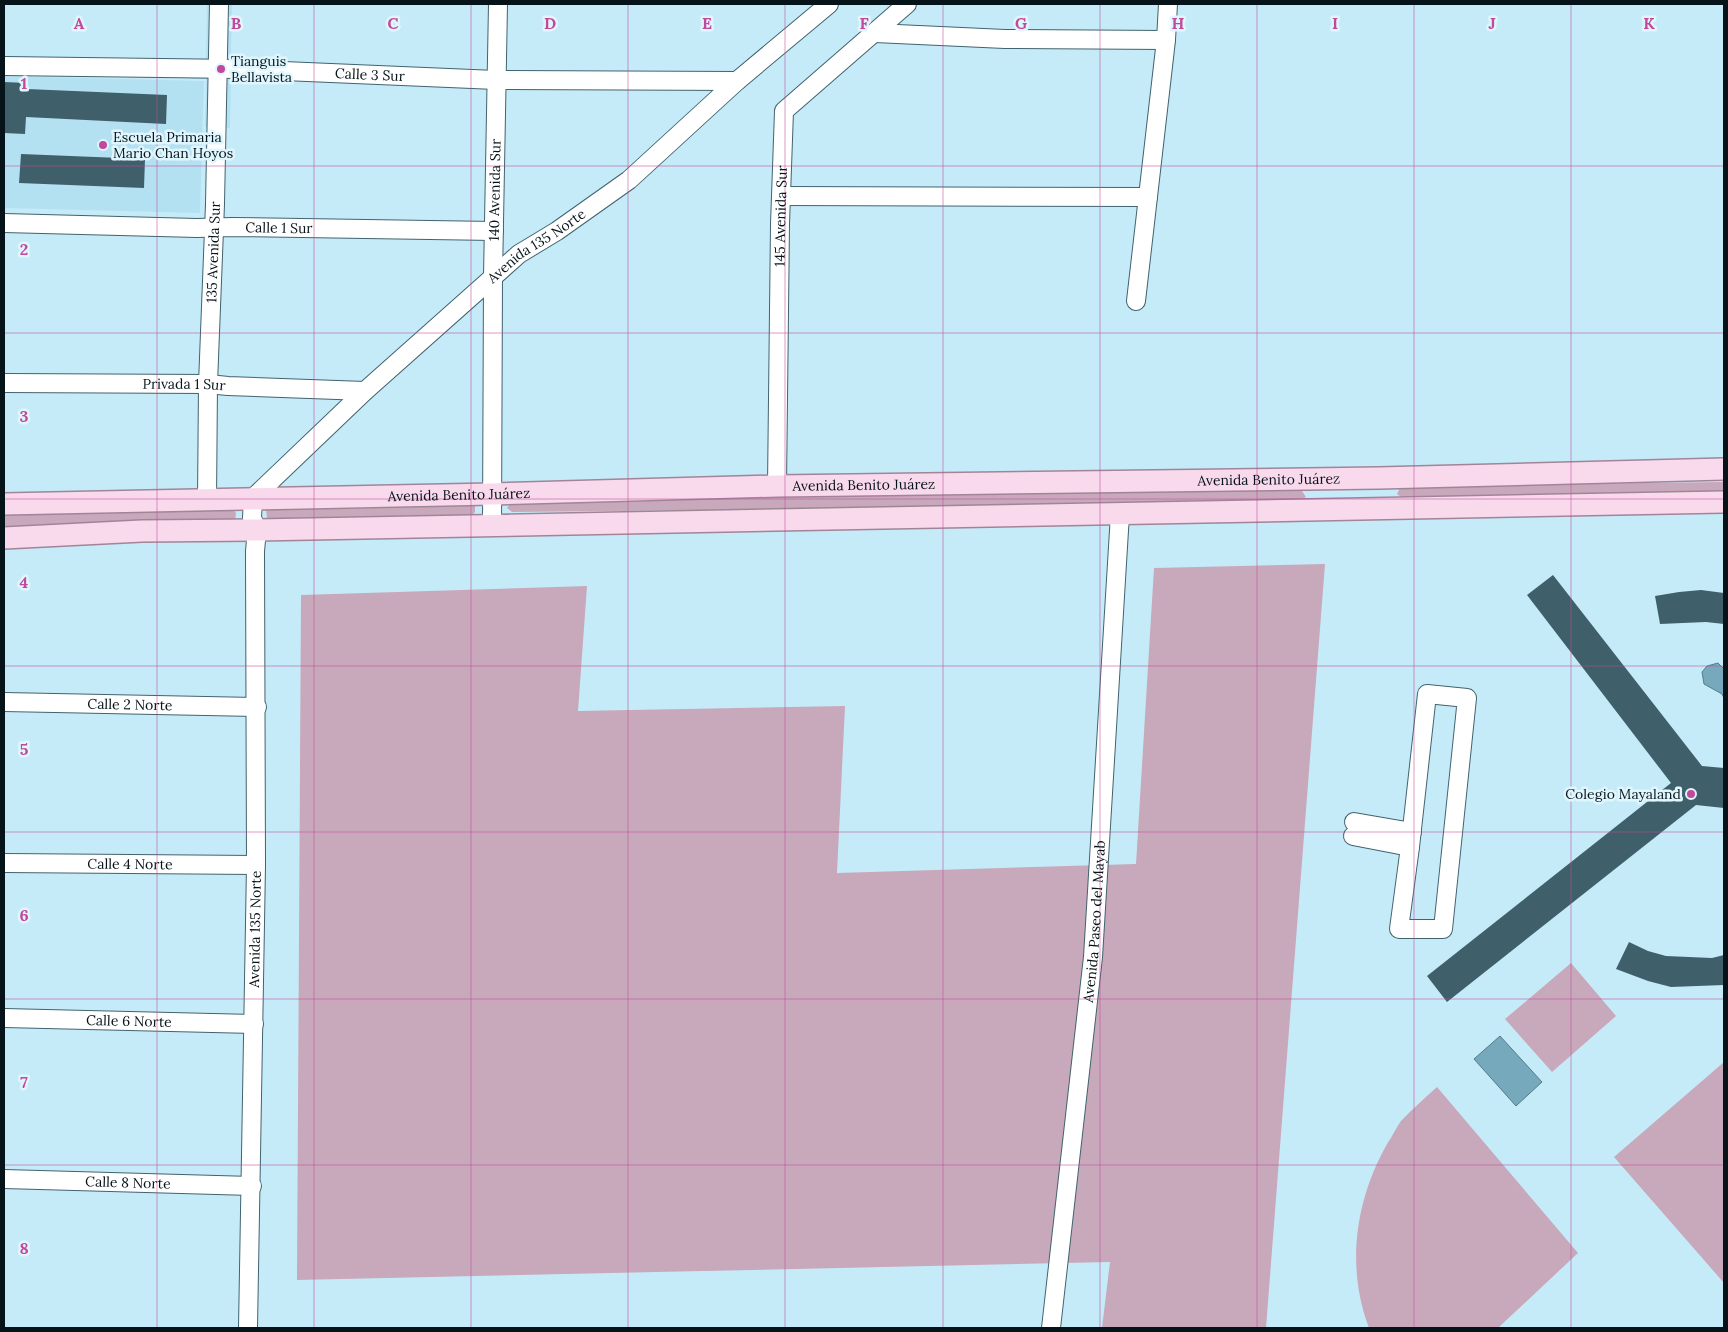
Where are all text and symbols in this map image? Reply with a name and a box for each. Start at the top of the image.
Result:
text: A [74,13,85,33]
text: B [231,13,242,33]
text: C [387,13,399,33]
text: D [544,13,556,33]
text: E [702,13,712,33]
text: F [859,13,869,33]
text: G [1015,13,1027,33]
text: H [1172,13,1185,33]
text: I [1332,13,1338,33]
text: J [1488,13,1496,33]
text: K [1643,13,1655,33]
place label: Tianguis Bellavista [231,52,292,86]
marker: Tianguis Bellavista [215,63,227,75]
street label: Calle 3 Sur [335,64,405,85]
text: 1 [21,73,27,93]
place label: Escuela Primaria Mario Chan Hoyos [113,128,233,162]
marker: Escuela Primaria Mario Chan Hoyos [97,139,109,151]
street label: 140 Avenida Sur [485,139,505,241]
street label: 145 Avenida Sur [771,165,791,267]
street label: 135 Avenida Sur [202,201,224,303]
street label: Avenida 135 Norte [483,204,589,288]
street label: Calle 1 Sur [245,218,313,237]
text: 2 [20,239,28,259]
street label: Privada 1 Sur [142,375,226,395]
text: 3 [20,406,29,426]
street label: Avenida Benito Juárez [1196,470,1340,489]
street label: Avenida Benito Juárez [791,475,935,495]
street label: Avenida Benito Juárez [386,484,530,505]
text: 4 [20,572,29,592]
street label: Calle 2 Norte [87,695,173,714]
text: 5 [20,739,29,759]
place label: Colegio Mayaland [1565,785,1681,803]
marker: Colegio Mayaland [1685,788,1697,800]
street label: Avenida Paseo del Mayab [1079,840,1109,1004]
street label: Calle 4 Norte [87,855,173,873]
street label: Avenida 135 Norte [245,870,265,989]
text: 6 [19,905,29,925]
street label: Calle 6 Norte [86,1011,172,1031]
text: 7 [20,1072,28,1092]
street label: Calle 8 Norte [85,1172,171,1193]
text: 8 [19,1238,29,1258]

